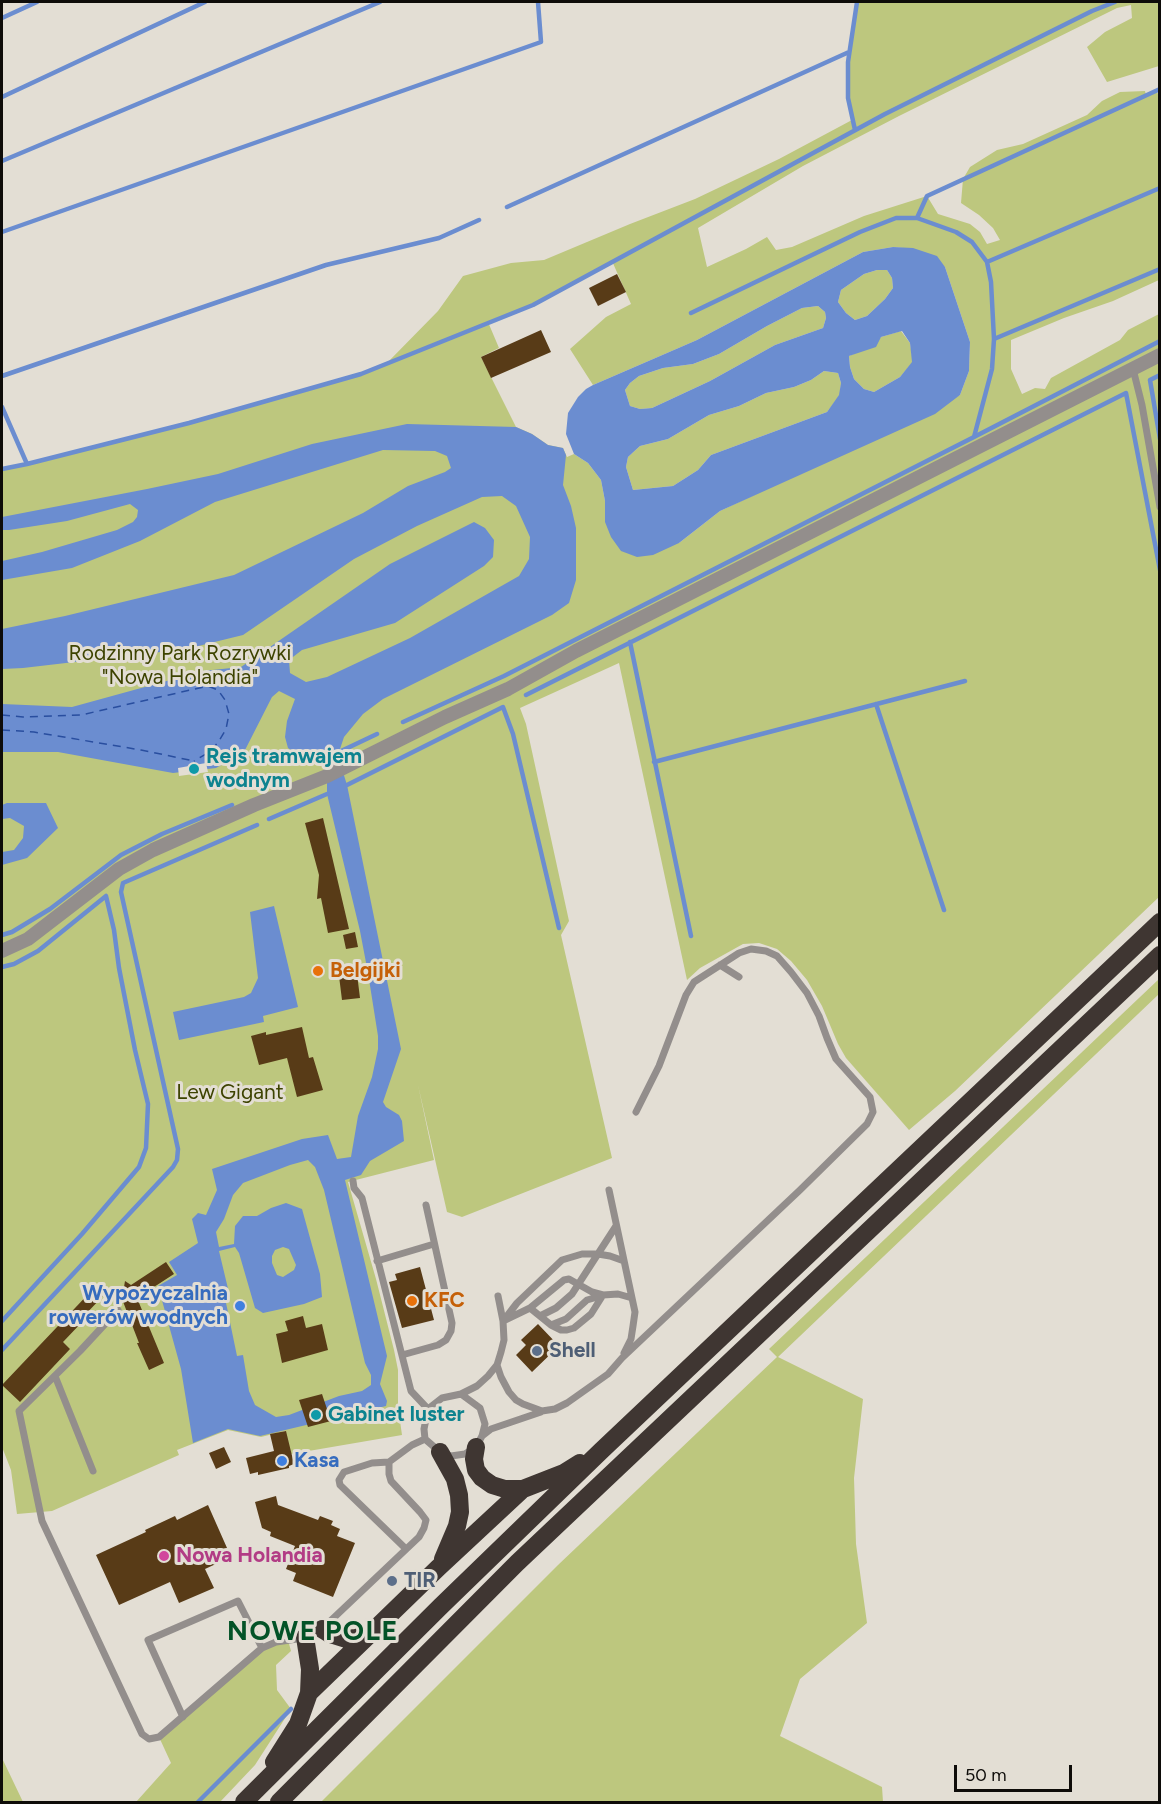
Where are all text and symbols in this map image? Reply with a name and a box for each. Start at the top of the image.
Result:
park label: Rodzinny Park Rozrywki "Nowa Holandia" [69,641,291,691]
place label: Rejs tramwajem wodnym [206,744,362,794]
marker: Rejs tramwajem wodnym [187,762,201,776]
place label: Belgijki [330,958,401,984]
marker: Belgijki [311,964,325,978]
park label: Lew Gigant [176,1080,284,1106]
place label: Wypożyczalnia rowerów wodnych [49,1281,228,1331]
place label: KFC [424,1288,465,1314]
marker: KFC [405,1294,419,1308]
marker: Wypożyczalnia rowerów wodnych [233,1299,247,1313]
place label: Shell [549,1338,596,1364]
marker: Shell [530,1344,544,1358]
place label: Gabinet luster [328,1402,465,1428]
marker: Gabinet luster [309,1408,323,1422]
place label: Kasa [294,1448,340,1474]
marker: Kasa [275,1454,289,1468]
place label: Nowa Holandia [176,1543,323,1569]
marker: Nowa Holandia [157,1549,171,1563]
place label: TIR [404,1568,436,1594]
marker: TIR [385,1574,399,1588]
district label: NOWE POLE [227,1616,399,1648]
scale bar [957,1753,1076,1791]
text: 50 m [965,1764,1007,1786]

